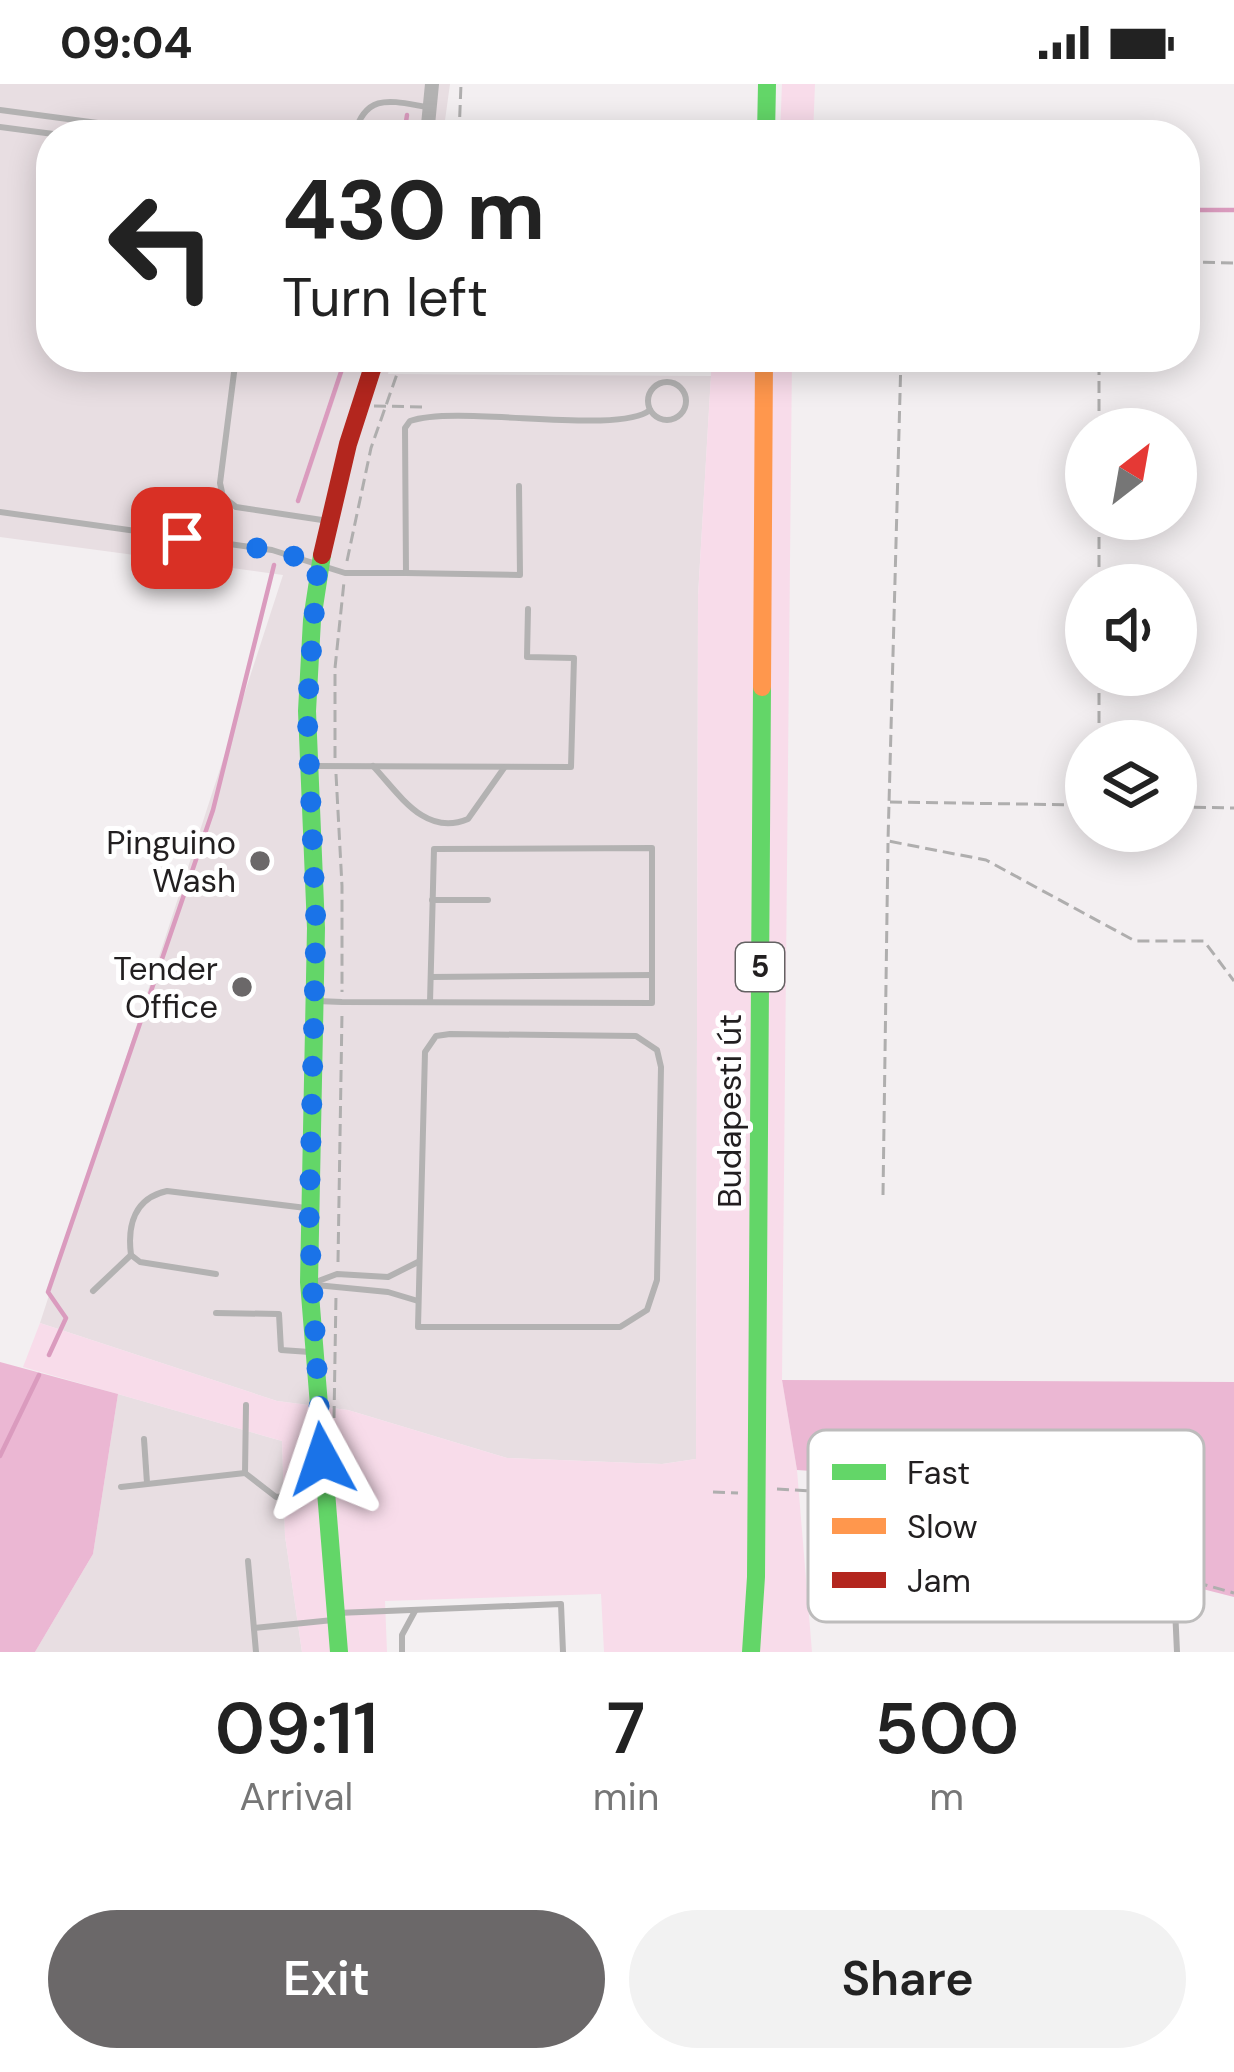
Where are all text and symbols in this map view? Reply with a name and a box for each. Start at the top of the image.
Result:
text: 09:04 [60,13,193,72]
text: 430 m [282,156,545,265]
icon: left [84,168,240,324]
text: Turn left [282,262,488,333]
north arrow [1065,408,1197,540]
map controls [1065,408,1197,852]
pin [131,487,233,589]
icon: arrive [149,505,215,571]
button: sound [1065,564,1197,696]
button: layers [1065,720,1197,852]
place label: Pinguino Wash [106,821,236,902]
marker: Pinguino Wash [247,848,273,874]
road number: 5 [736,943,784,991]
place label: Tender Office [113,947,218,1028]
marker: Tender Office [229,974,255,1000]
street label: Budapesti út [708,1014,751,1208]
position arrow [259,1396,385,1522]
legend [808,1430,1204,1622]
text: Fast [907,1451,970,1494]
text: Slow [907,1505,978,1548]
text: Jam [907,1559,971,1602]
text: 09:11 [215,1682,378,1775]
text: 7 [607,1682,645,1775]
text: 500 [874,1682,1019,1775]
text: Arrival [240,1771,353,1822]
text: min [593,1771,659,1822]
text: m [929,1771,964,1822]
button: Exit [48,1910,605,2048]
button: Share [629,1910,1186,2048]

